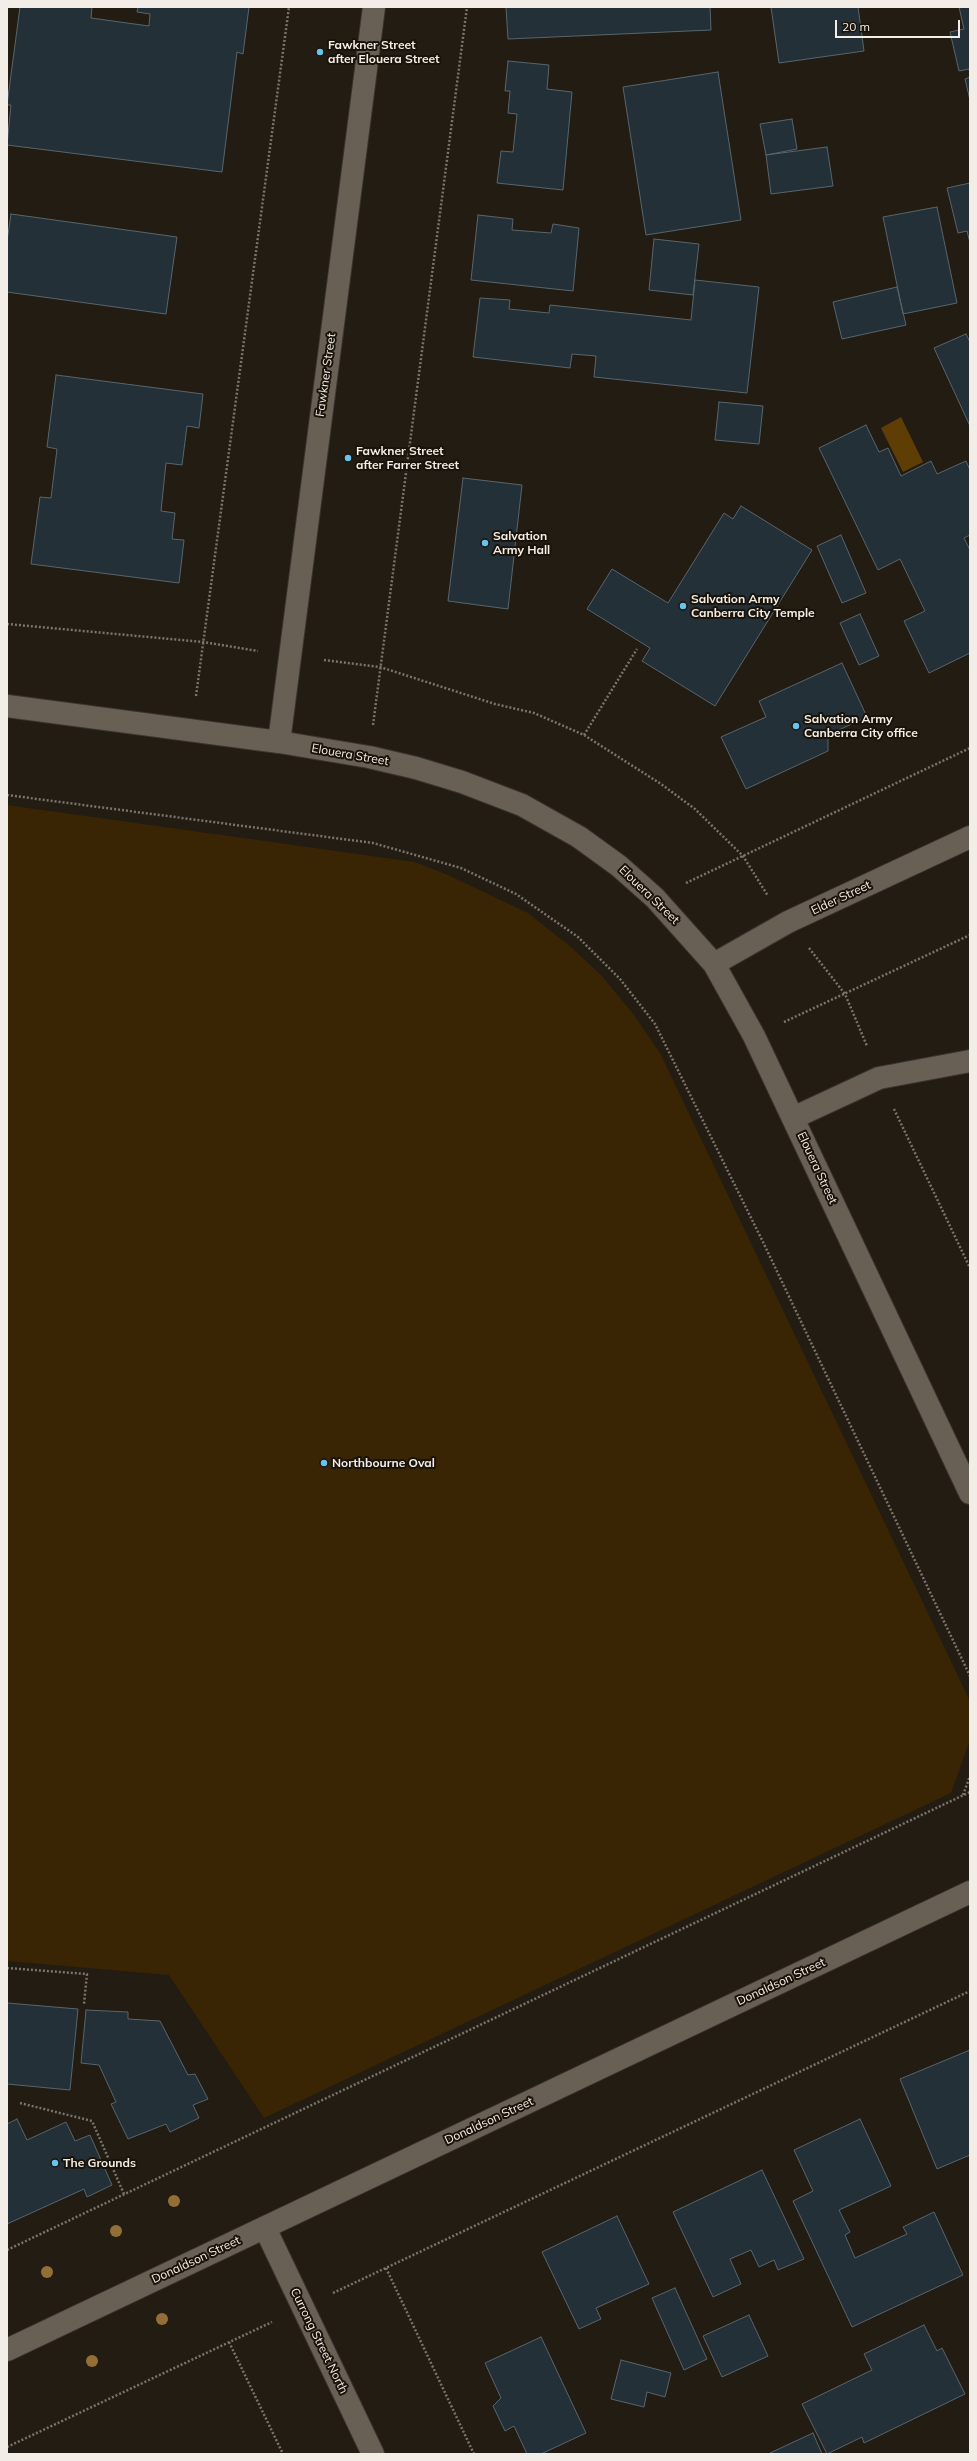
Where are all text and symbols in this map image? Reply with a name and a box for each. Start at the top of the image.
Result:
scale bar [837,12,962,38]
text: 20 m [842,19,870,34]
place label: Fawkner Street after Elouera Street [328,38,440,66]
marker: Fawkner Street after Elouera Street [315,47,325,57]
street label: Fawkner Street [313,332,339,418]
place label: Fawkner Street after Farrer Street [356,444,459,472]
marker: Fawkner Street after Farrer Street [343,453,353,463]
place label: Salvation Army Hall [493,529,550,557]
marker: Salvation Army Hall [480,538,490,548]
place label: Salvation Army Canberra City Temple [691,592,815,620]
marker: Salvation Army Canberra City Temple [678,601,688,611]
place label: Salvation Army Canberra City office [804,712,918,740]
marker: Salvation Army Canberra City office [791,721,801,731]
street label: Elouera Street [310,741,390,769]
street label: Elouera Street [616,863,682,927]
street label: Elder Street [809,878,873,918]
street label: Elouera Street [794,1130,840,1206]
place label: Northbourne Oval [332,1456,435,1470]
marker: Northbourne Oval [319,1458,329,1468]
street label: Donaldson Street [734,1955,828,2009]
street label: Donaldson Street [442,2094,536,2148]
place label: The Grounds [63,2156,136,2170]
marker: The Grounds [50,2158,60,2168]
street label: Donaldson Street [149,2233,243,2287]
street label: Currong Street North [287,2286,351,2396]

